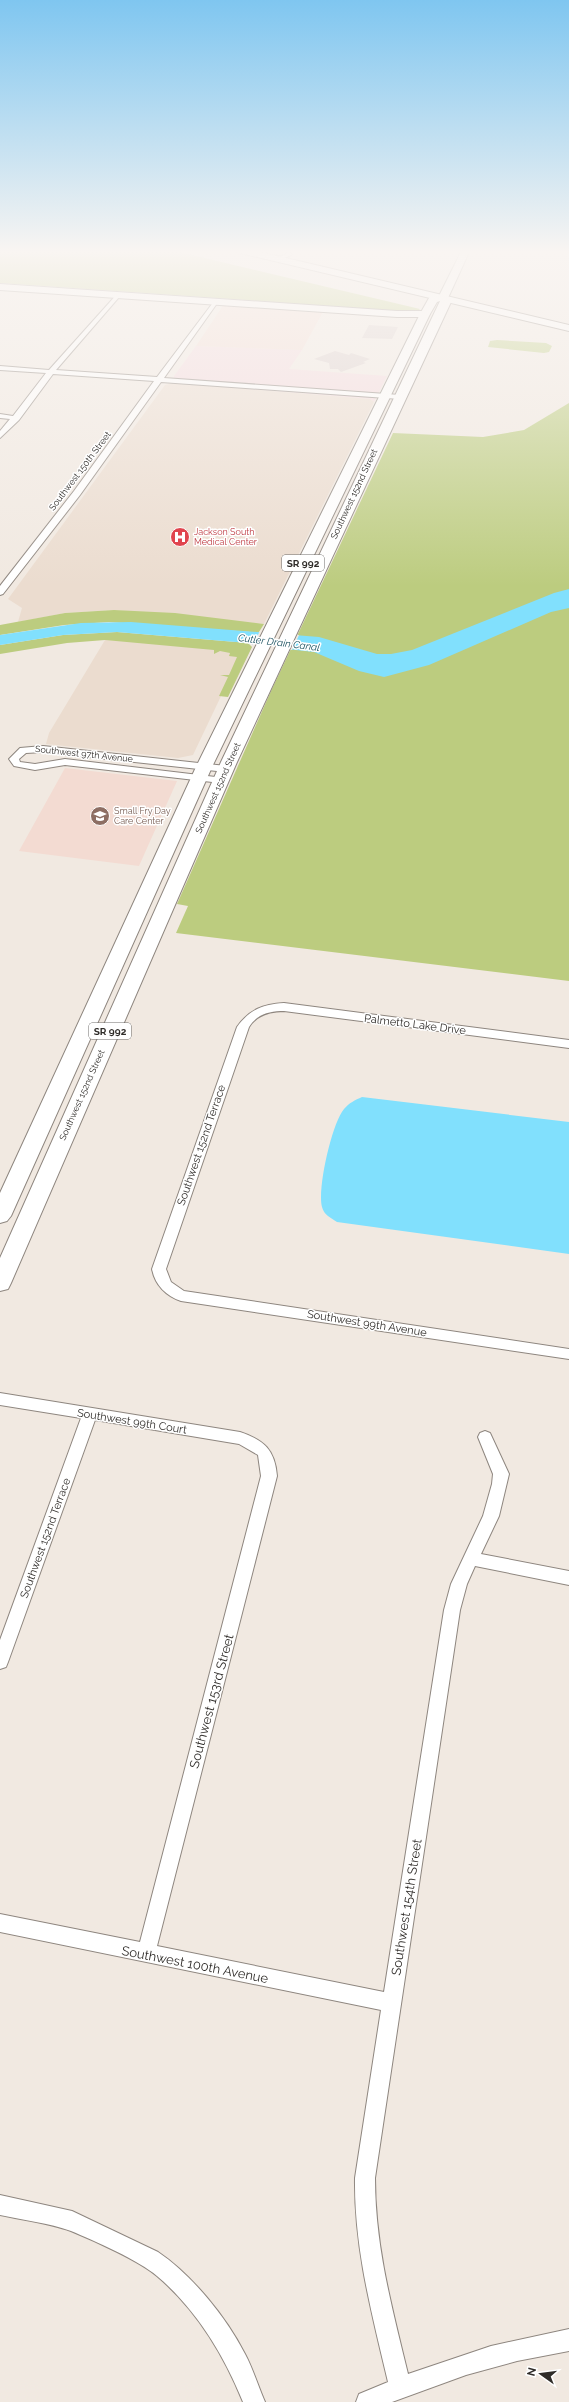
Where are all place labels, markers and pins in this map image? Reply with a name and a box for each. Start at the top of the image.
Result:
hospital icon: Jackson South Medical Center [169,526,191,548]
place label: Jackson South Medical Center [194,527,258,547]
school or university icon: Small Fry Day Care Center [89,805,111,827]
place label: Small Fry Day Care Center [114,806,171,826]

